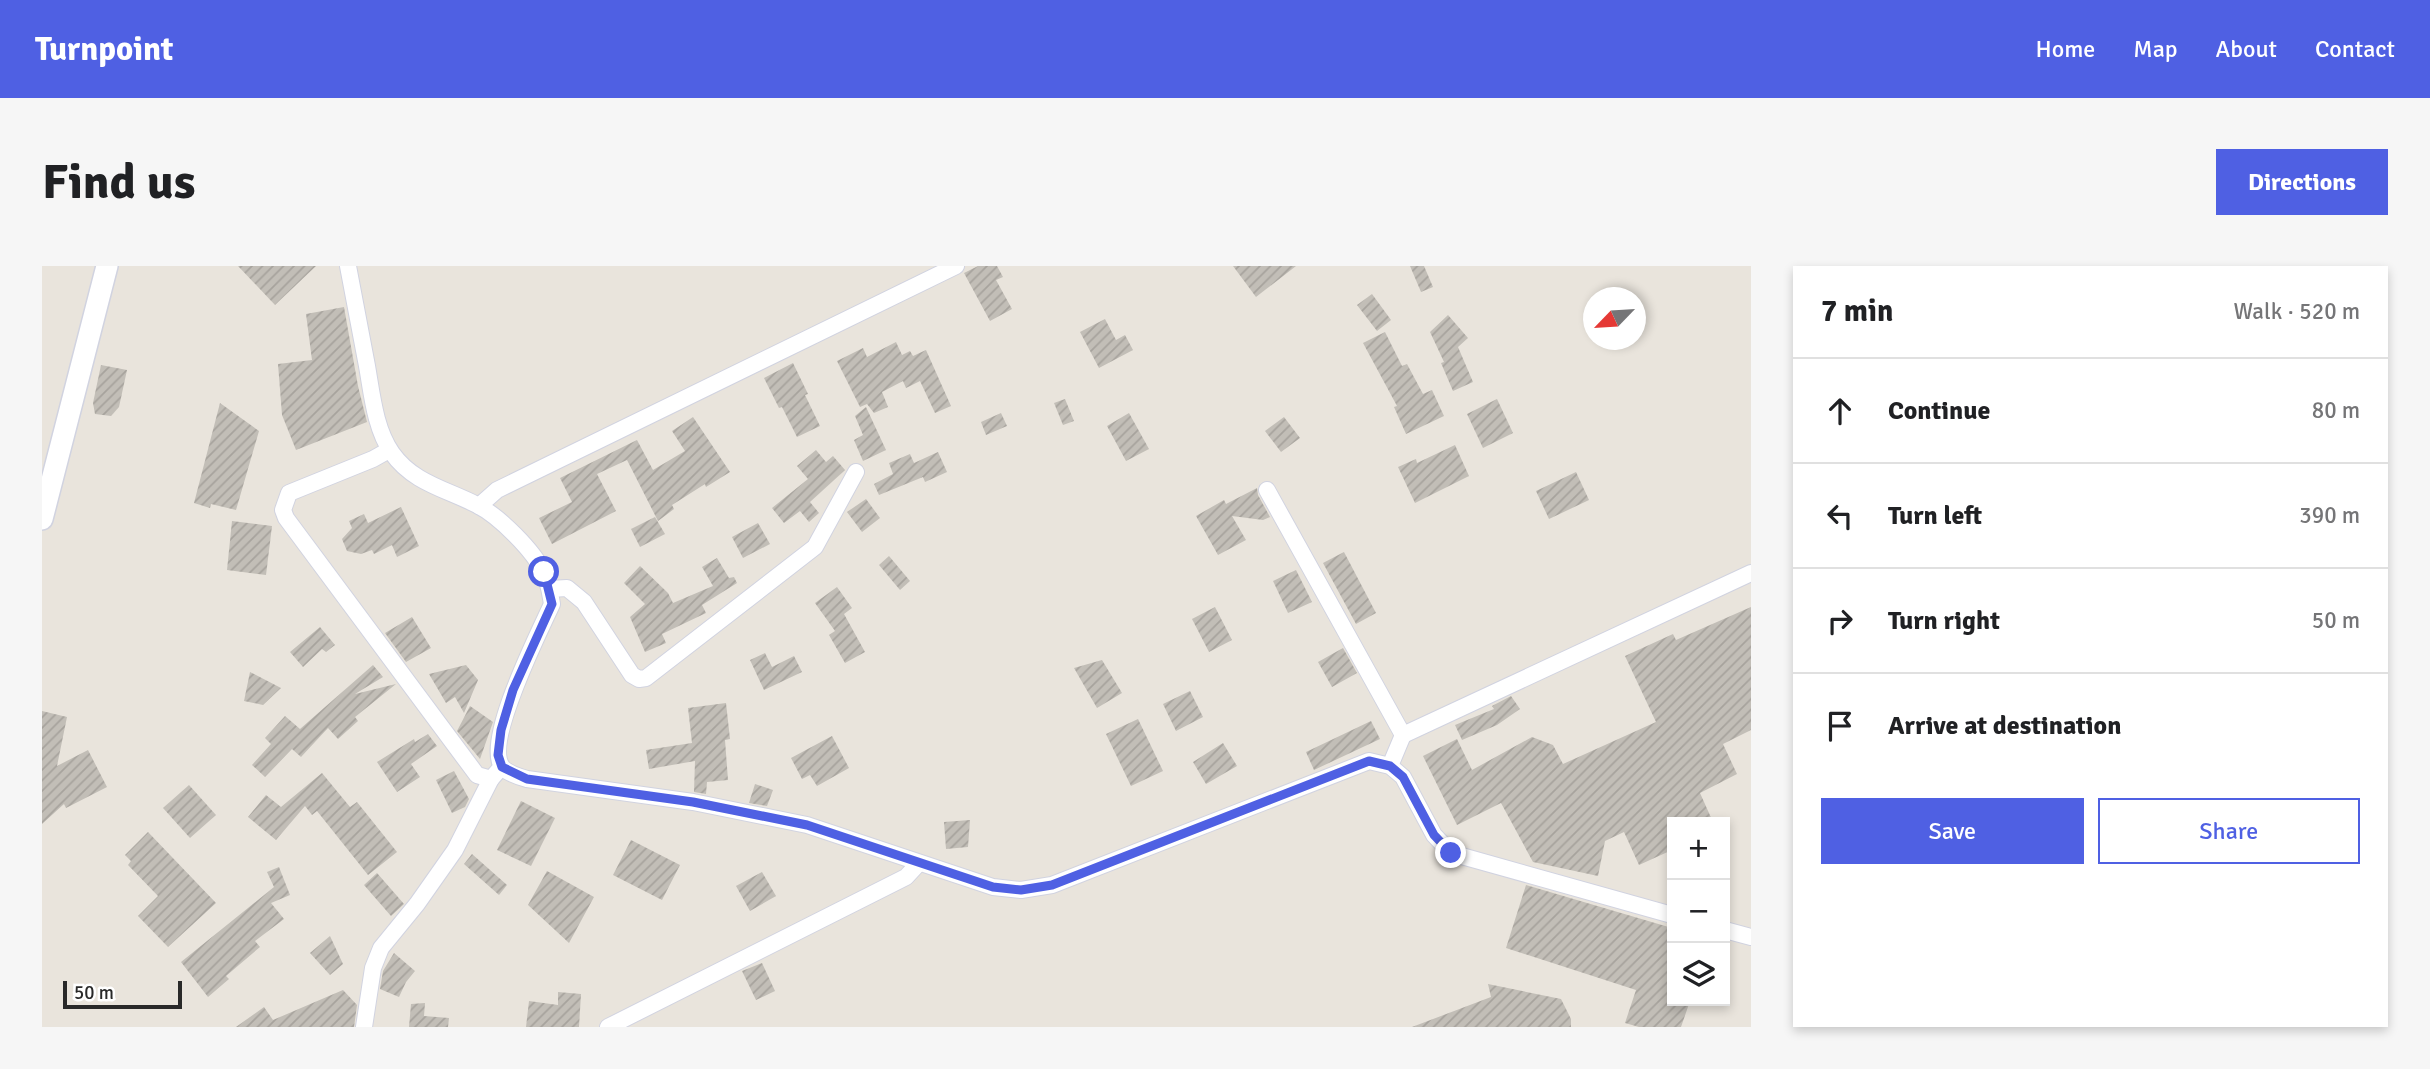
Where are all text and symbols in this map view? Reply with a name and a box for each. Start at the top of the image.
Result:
text: Turnpoint [35,29,173,70]
text: Home [2035,34,2095,64]
text: Map [2133,34,2178,64]
text: About [2216,34,2277,64]
text: Contact [2315,34,2395,64]
button: Directions [2216,149,2388,215]
text: Find us [42,152,195,212]
north arrow [1583,287,1646,350]
text: 7 min [1821,293,1893,330]
text: Walk · 520 m [2234,297,2360,326]
icon: ahead [1821,392,1859,430]
text: Continue [1888,395,1990,427]
text: 80 m [2312,396,2360,425]
icon: left [1821,497,1859,535]
text: Turn left [1888,500,1982,532]
text: 390 m [2299,501,2360,530]
route start [528,556,559,587]
icon: right [1821,602,1859,640]
text: Turn right [1888,605,2000,637]
text: 50 m [2312,606,2360,635]
icon: arrive [1821,707,1859,745]
text: Arrive at destination [1888,710,2121,742]
button: Save [1821,798,2084,864]
button: Share [2098,798,2360,864]
map controls [1667,817,1730,1006]
button: + [1667,817,1730,880]
route end [1435,837,1466,868]
button: − [1667,880,1730,943]
button: layers [1667,943,1730,1006]
scale bar [63,978,182,1010]
text: 50 m [74,981,114,1005]

